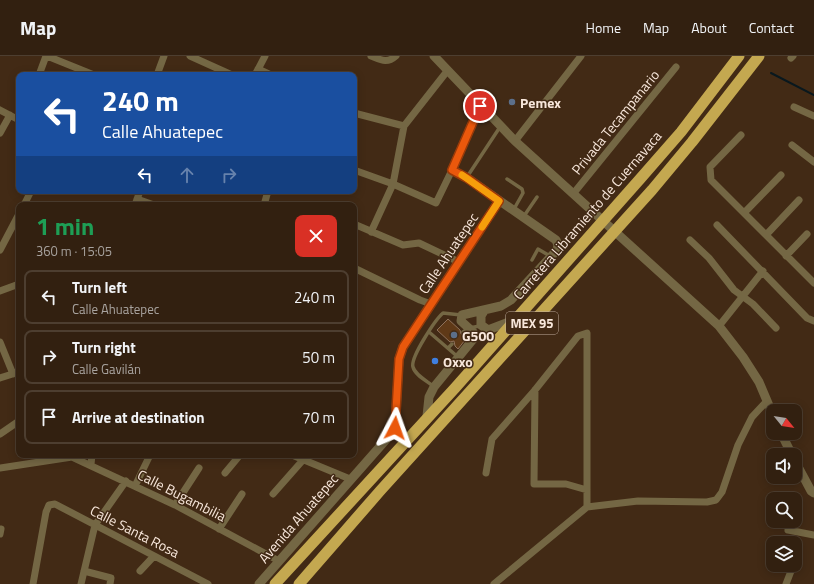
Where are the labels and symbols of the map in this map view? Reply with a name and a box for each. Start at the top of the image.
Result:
street label: Privada Tecampanario [566,65,664,179]
pin [463,89,497,123]
place label: Pemex [520,92,561,113]
marker: Pemex [507,97,517,107]
street label: Carretera Libramiento de Cuernavaca [508,126,666,304]
street label: Calle Ahuatepec [413,208,483,298]
road number: MEX 95 [506,312,558,334]
place label: G500 [462,325,494,346]
marker: G500 [449,330,459,340]
place label: Oxxo [443,351,473,372]
marker: Oxxo [430,356,440,366]
north arrow [766,404,802,440]
position arrow [374,407,416,449]
street label: Calle Bugambilia [134,464,230,526]
street label: Avenida Ahuatepec [253,469,343,567]
street label: Calle Santa Rosa [87,499,183,563]

